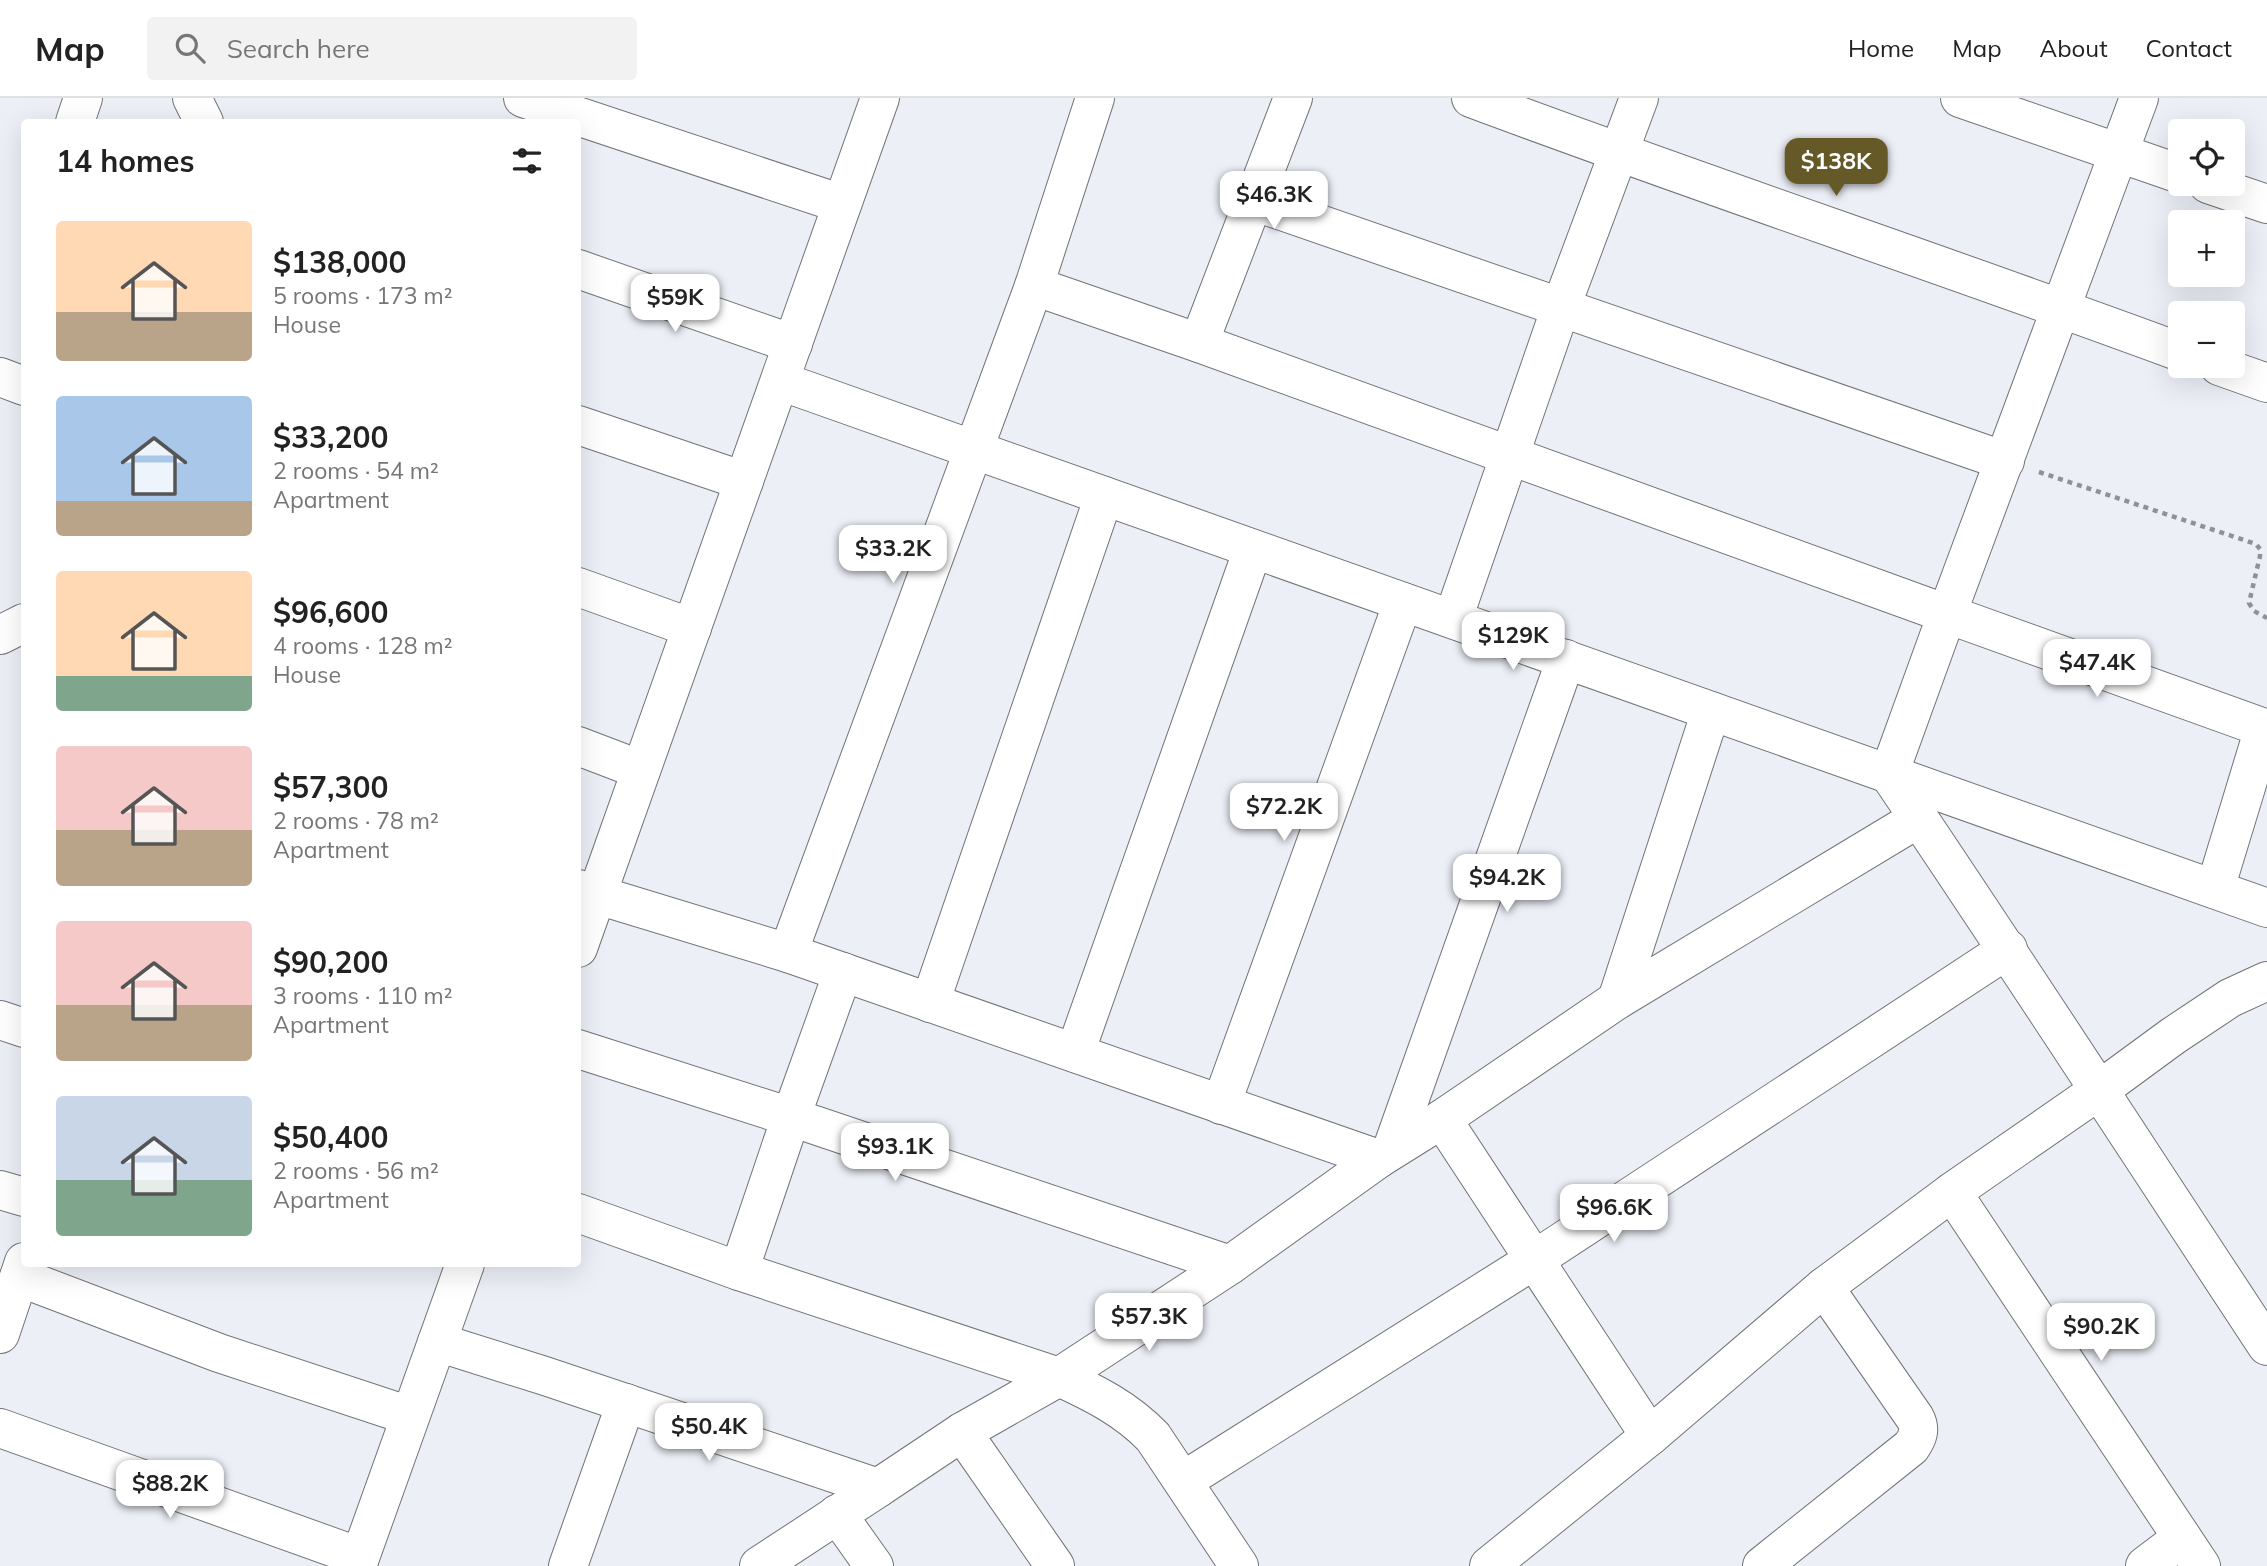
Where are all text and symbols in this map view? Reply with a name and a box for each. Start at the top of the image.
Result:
search box [147,17,637,80]
text: Map [35,28,105,69]
icon: search [171,29,209,67]
text: Search here [227,32,370,65]
text: Home [1848,33,1914,63]
text: Map [1952,33,2002,63]
text: About [2040,33,2108,63]
text: Contact [2146,33,2232,63]
map controls [2168,119,2245,378]
button: locate [2168,119,2245,196]
pin: $138K [1787,139,1885,198]
text: 14 homes [56,142,195,180]
icon: filters [508,142,546,180]
text: $138K [1801,146,1871,175]
pin: $46.3K [1217,172,1331,231]
text: $46.3K [1236,179,1312,208]
button: + [2168,210,2245,287]
text: $138,000 [273,243,406,281]
icon: home [112,249,196,333]
pin: $59K [634,274,716,334]
text: 5 rooms · 173 m² [273,281,453,310]
text: $59K [647,282,703,311]
button: − [2168,301,2245,378]
text: House [273,310,341,339]
text: $33,200 [273,418,388,456]
icon: home [112,424,196,508]
text: 2 rooms · 54 m² [273,456,439,485]
text: Apartment [273,485,389,514]
pin: $33.2K [836,526,950,585]
text: $33.2K [855,533,931,562]
text: $96,600 [273,593,388,631]
icon: home [112,599,196,683]
pin: $129K [1464,612,1562,672]
text: $129K [1478,620,1548,649]
text: 4 rooms · 128 m² [273,631,453,660]
pin: $47.4K [2040,640,2154,699]
text: $47.4K [2059,647,2135,676]
text: House [273,660,341,689]
text: $57,300 [273,768,388,806]
icon: home [112,774,196,858]
pin: $72.2K [1227,784,1341,843]
text: $72.2K [1246,791,1322,820]
text: 2 rooms · 78 m² [273,806,439,835]
text: Apartment [273,835,389,864]
pin: $94.2K [1450,854,1564,914]
text: $94.2K [1469,862,1545,891]
text: $90,200 [273,943,388,981]
icon: home [112,949,196,1033]
text: 3 rooms · 110 m² [273,981,453,1010]
text: Apartment [273,1010,389,1039]
text: $50,400 [273,1118,388,1156]
icon: home [112,1124,196,1208]
pin: $93.1K [838,1124,952,1183]
text: $93.1K [857,1131,933,1160]
text: 2 rooms · 56 m² [273,1156,439,1185]
pin: $96.6K [1557,1184,1671,1244]
text: Apartment [273,1185,389,1214]
text: $96.6K [1576,1192,1652,1221]
pin: $57.3K [1092,1294,1206,1353]
text: $57.3K [1111,1301,1187,1330]
pin: $90.2K [2044,1304,2158,1363]
text: $90.2K [2063,1311,2139,1340]
pin: $50.4K [652,1404,766,1463]
text: $50.4K [671,1411,747,1440]
pin: $88.2K [113,1460,227,1520]
text: $88.2K [132,1468,208,1497]

